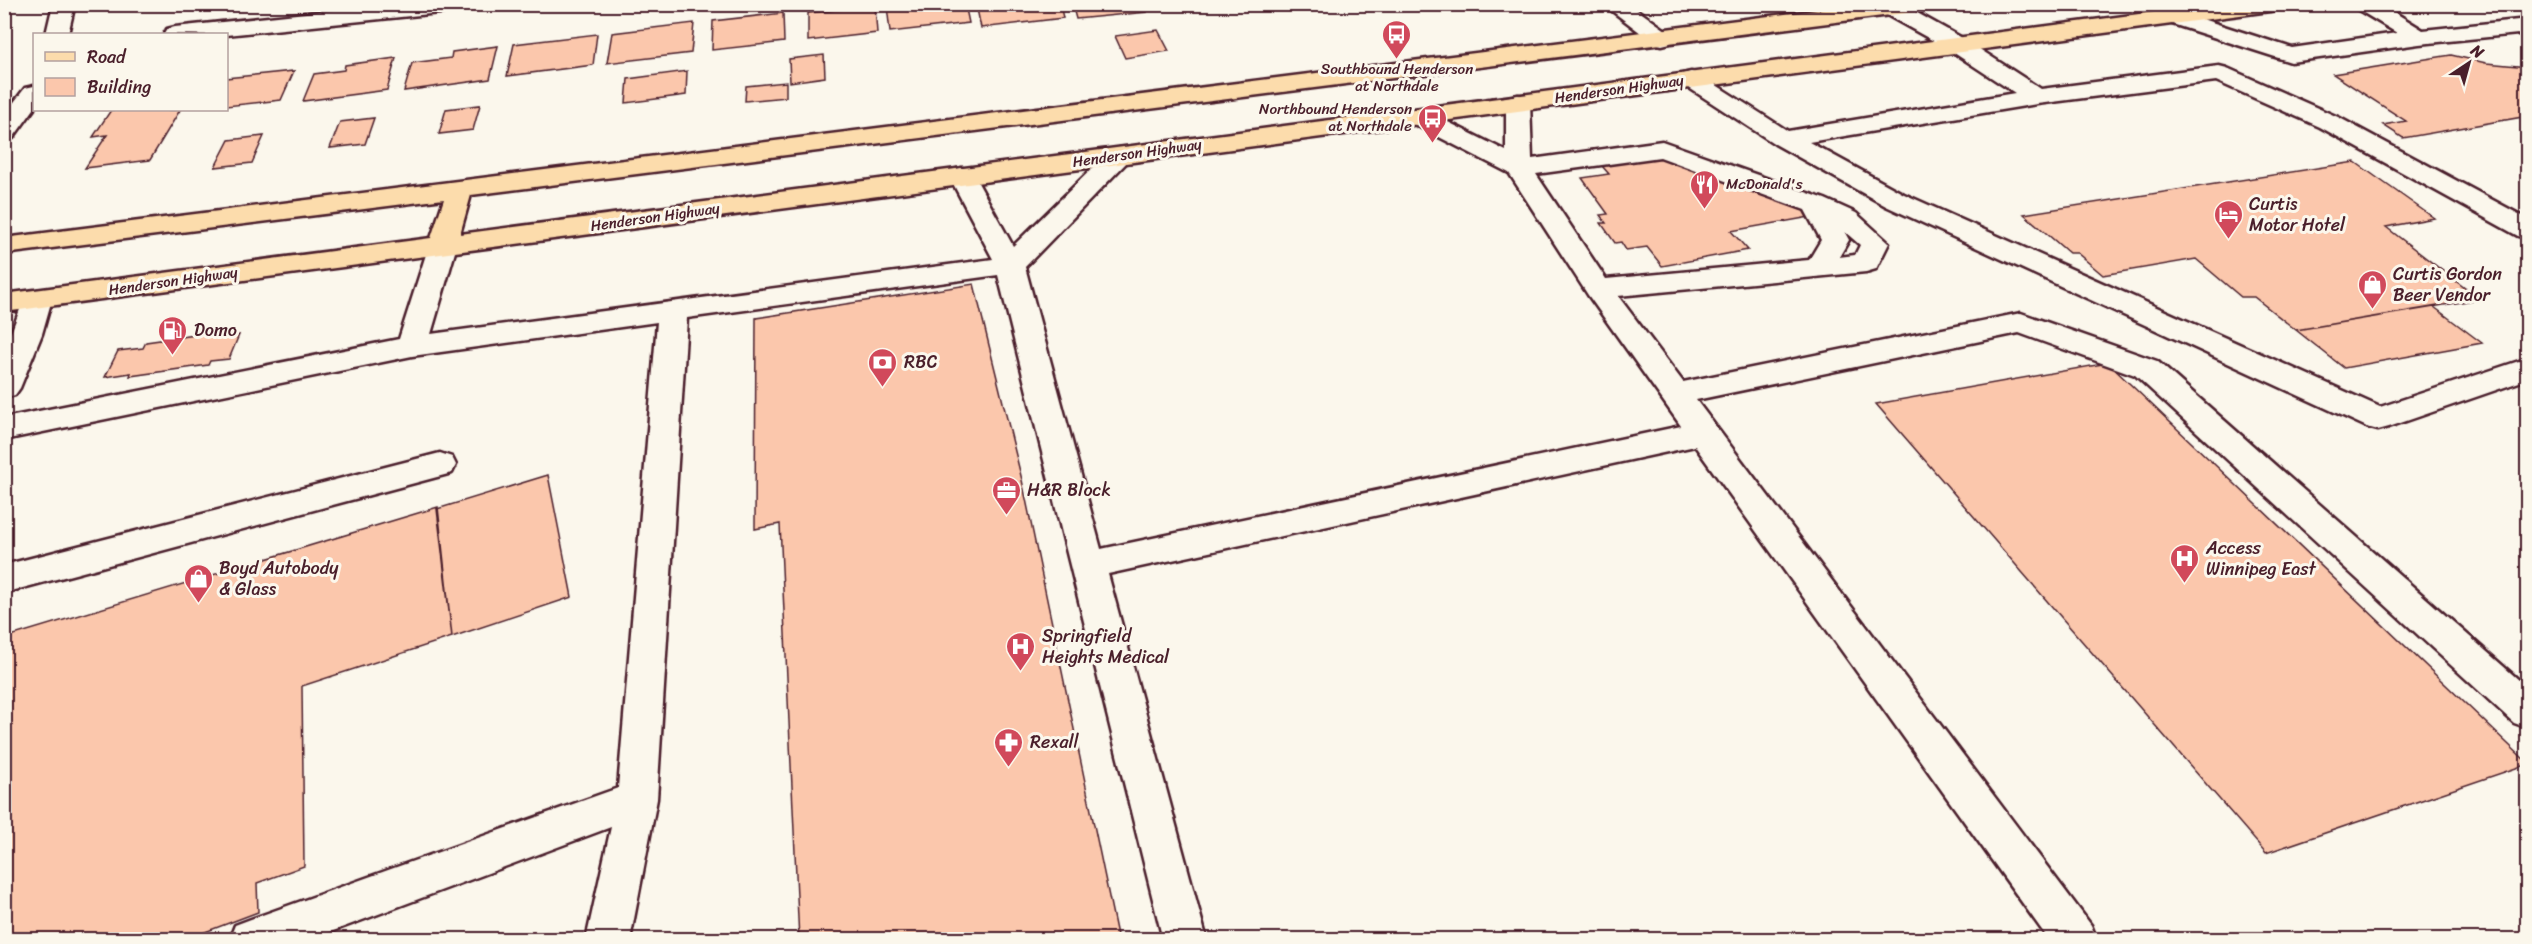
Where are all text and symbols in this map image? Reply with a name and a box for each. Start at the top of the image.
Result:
bus stop icon: Southbound Henderson at Northdale [1381,18,1413,60]
legend [33,33,228,111]
north arrow [2439,33,2499,93]
text: N [2464,36,2491,67]
text: Road [87,41,127,73]
place label: Southbound Henderson at Northdale [1321,56,1473,99]
street label: Henderson Highway [1553,67,1686,111]
text: Building [87,71,151,103]
place label: Northbound Henderson at Northdale [1259,96,1412,139]
bus stop icon: Northbound Henderson at Northdale [1417,102,1449,144]
street label: Henderson Highway [1071,131,1204,175]
restaurant icon: McDonald's [1689,168,1721,210]
place label: McDonald's [1726,171,1803,197]
place label: Curtis Motor Hotel [2249,188,2346,241]
street label: Henderson Highway [589,195,722,239]
hotel icon: Curtis Motor Hotel [2212,198,2244,240]
place label: Curtis Gordon Beer Vendor [2393,258,2502,311]
street label: Henderson Highway [107,259,240,303]
shop icon: Curtis Gordon Beer Vendor [2356,268,2388,310]
fuel station icon: Domo [157,314,189,356]
place label: Domo [194,314,237,346]
bank icon: RBC [867,346,899,388]
place label: RBC [904,346,937,378]
office icon: H&R Block [990,474,1022,516]
place label: H&R Block [1027,474,1111,506]
place label: Access Winnipeg East [2205,532,2316,585]
hospital icon: Access Winnipeg East [2169,542,2201,584]
place label: Boyd Autobody & Glass [219,552,339,605]
shop icon: Boyd Autobody & Glass [182,562,214,604]
place label: Springfield Heights Medical [1042,620,1170,673]
hospital icon: Springfield Heights Medical [1005,630,1037,672]
pharmacy icon: Rexall [993,726,1025,768]
place label: Rexall [1030,726,1080,758]

